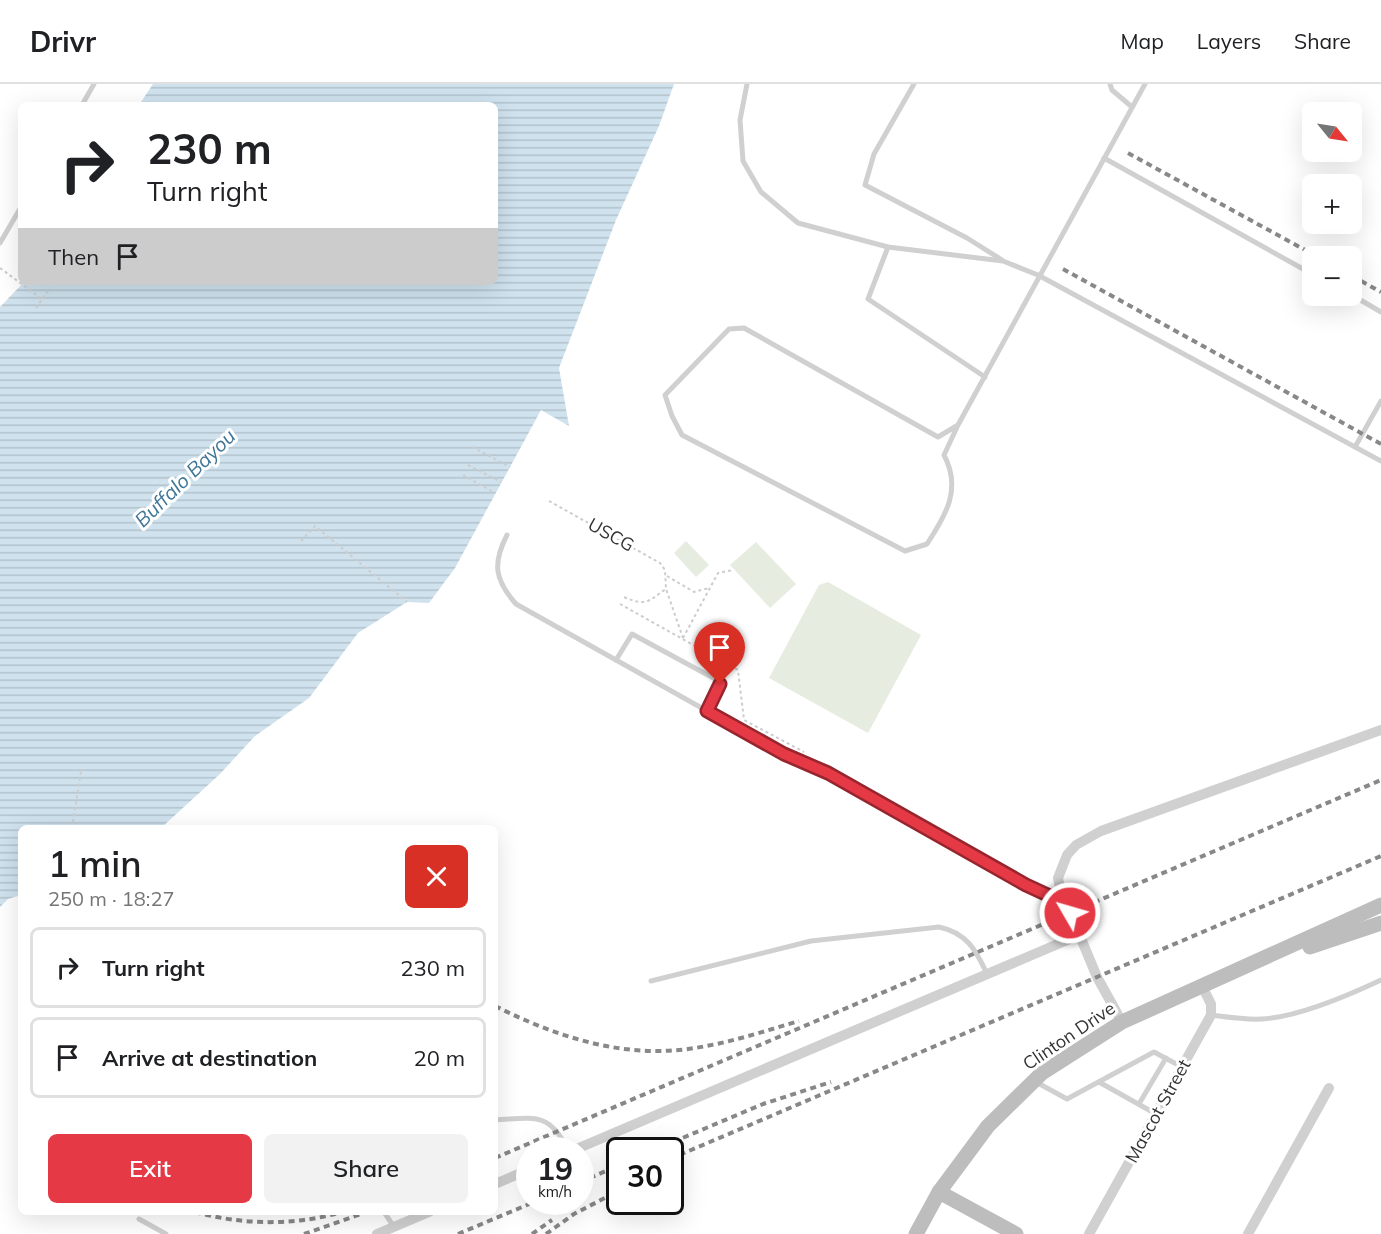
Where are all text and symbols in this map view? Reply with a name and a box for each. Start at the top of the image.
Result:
text: Drivr [30,24,96,59]
text: Map [1121,28,1164,54]
text: Layers [1197,28,1261,54]
text: Share [1294,28,1351,54]
north arrow [1302,102,1362,162]
map controls [1302,102,1362,306]
text: 230 m [147,122,272,175]
icon: right [48,126,126,204]
text: Turn right [147,174,267,208]
button: + [1302,174,1362,234]
icon: arrive [111,240,144,273]
text: Then [48,243,99,271]
button: − [1302,246,1362,306]
water label: Buffalo Bayou [129,423,240,532]
street label: USCG [584,513,638,557]
pin [694,622,745,684]
icon: arrive [703,631,736,664]
text: 1 min [48,841,142,886]
button: close [405,845,468,908]
position arrow [1038,881,1102,945]
text: 250 m · 18:27 [48,886,174,911]
icon: right [51,951,84,984]
text: Turn right [102,954,205,982]
text: 230 m [400,954,465,982]
street label: Clinton Drive [1018,996,1119,1075]
icon: arrive [51,1041,84,1074]
text: Arrive at destination [102,1044,317,1072]
text: 20 m [414,1044,465,1072]
street label: Mascot Street [1120,1055,1195,1167]
button: Exit [48,1134,252,1203]
button: Share [264,1134,468,1203]
speed limit sign: 30 [606,1137,684,1215]
text: 19 [537,1150,573,1188]
text: km/h [538,1182,572,1201]

